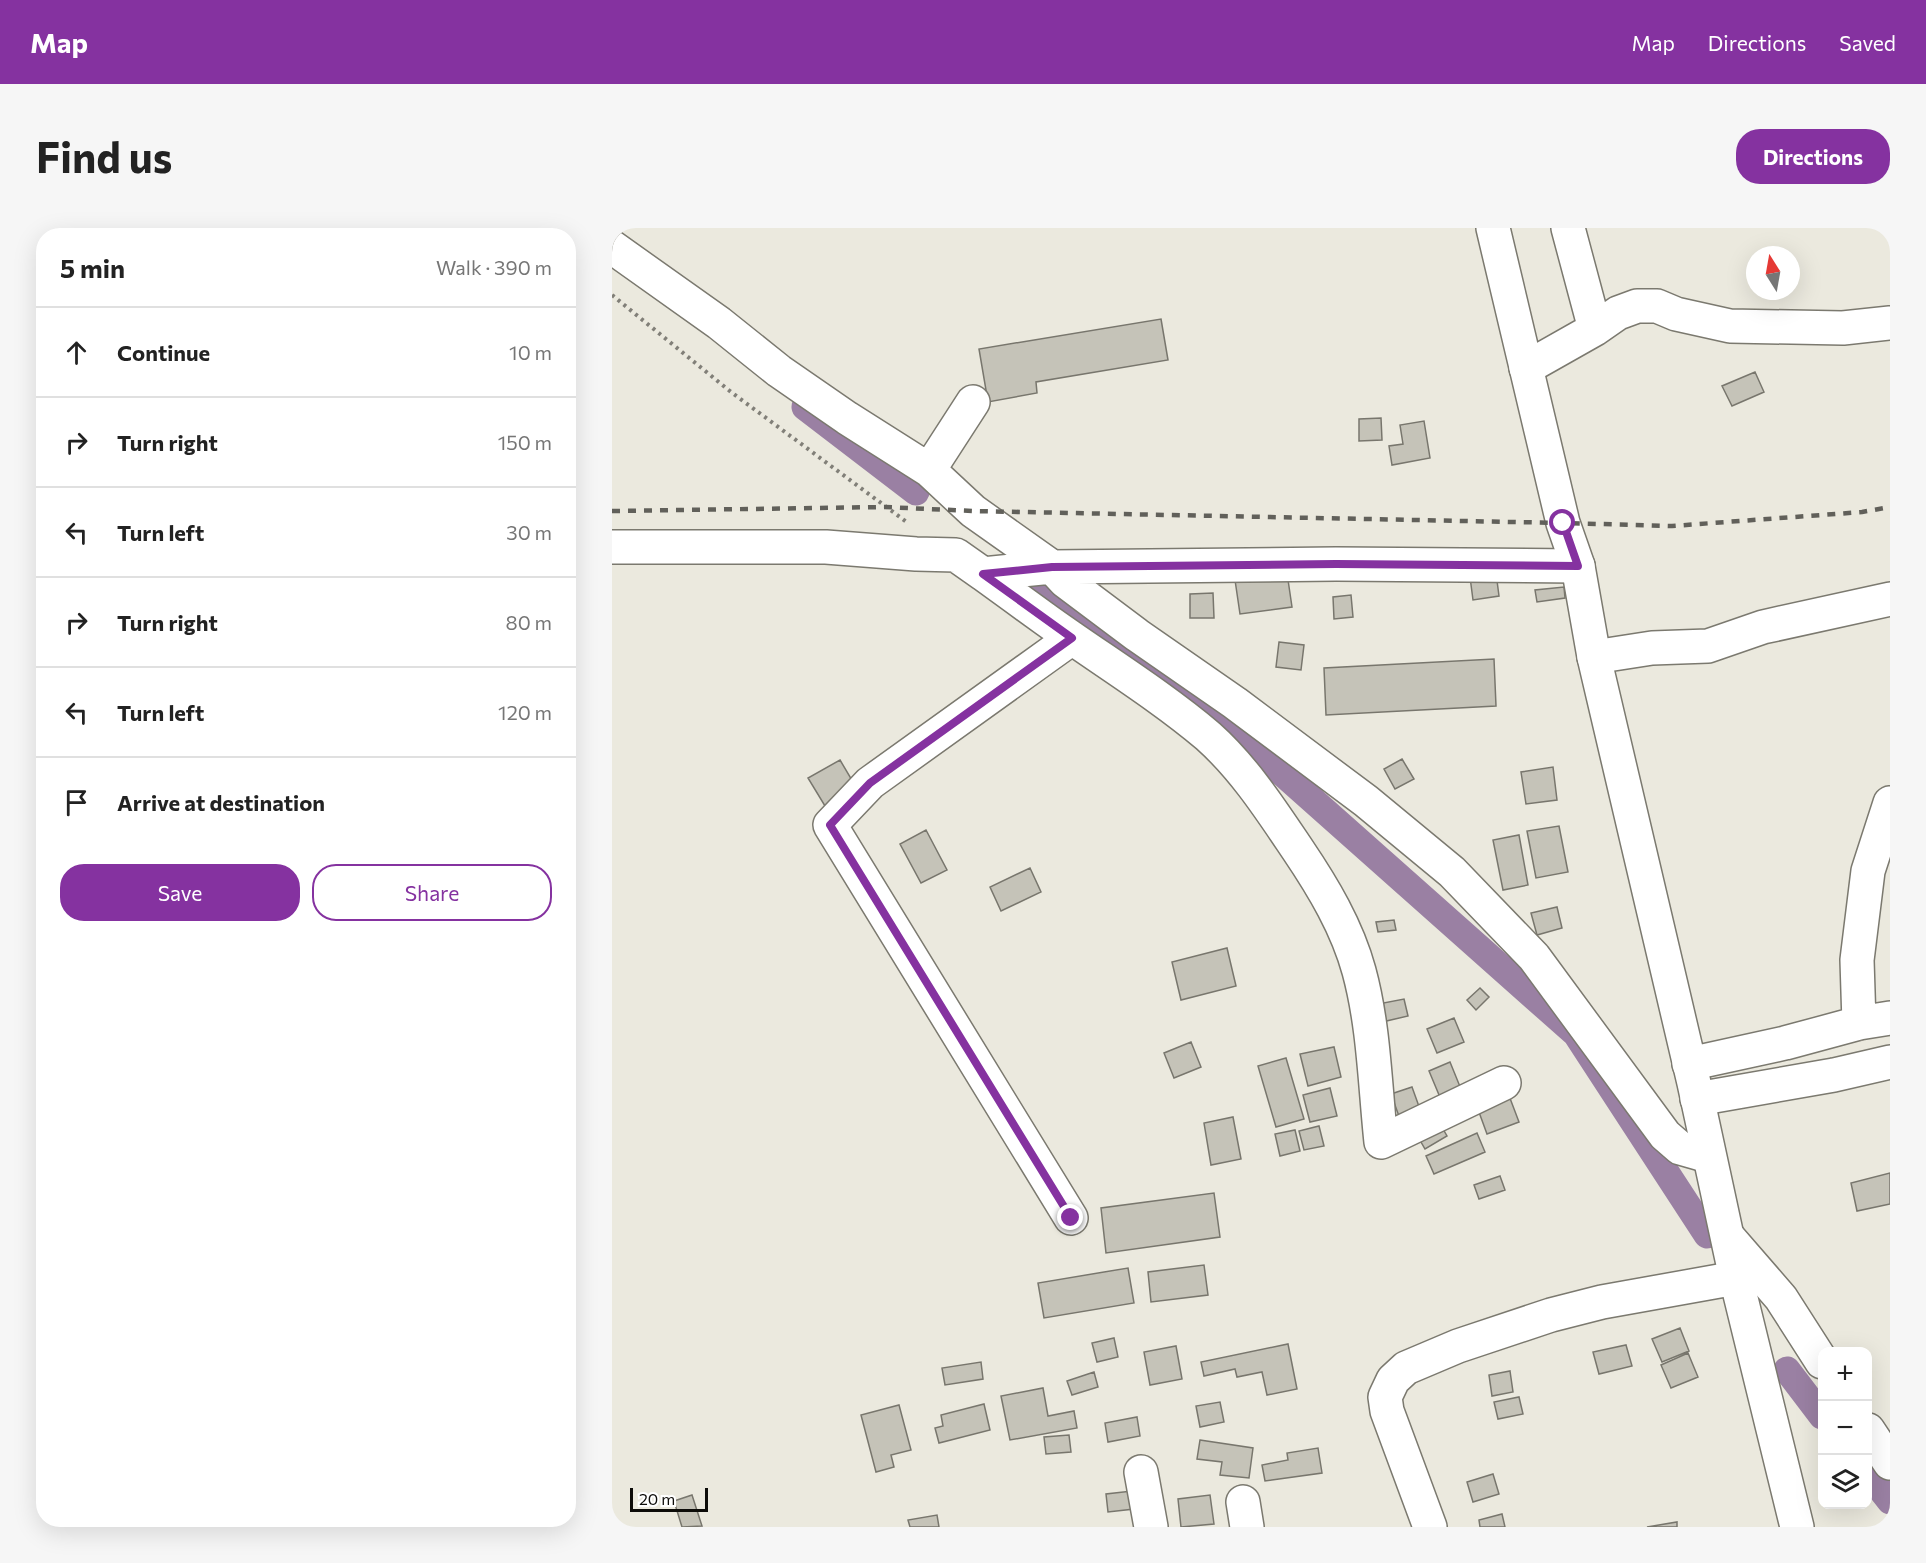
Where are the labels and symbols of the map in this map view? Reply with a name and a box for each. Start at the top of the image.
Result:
north arrow [1746,246,1800,300]
route start [1549,509,1575,535]
route end [1057,1204,1083,1230]
scale bar [630,1485,708,1512]

